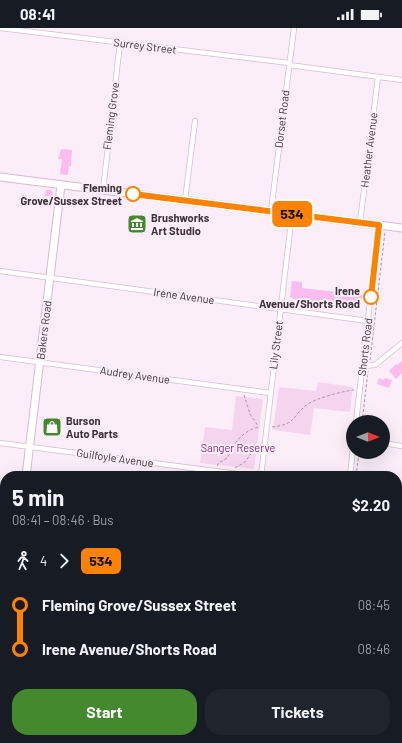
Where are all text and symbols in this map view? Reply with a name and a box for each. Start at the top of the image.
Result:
text: 08:41 [20,5,55,23]
street label: Surrey Street [113,35,177,56]
street label: Fleming Grove [100,81,121,150]
street label: Dorset Road [271,89,292,149]
street label: Heather Avenue [357,112,380,188]
place label: Fleming Grove/Sussex Street [21,181,122,207]
marker: Fleming Grove/Sussex Street [125,186,141,202]
line badge: 534 [269,201,315,227]
text: 534 [280,205,304,222]
place label: Brushworks Art Studio [151,211,210,237]
museum icon: Brushworks Art Studio [126,213,148,235]
place label: Irene Avenue/Shorts Road [259,284,360,310]
street label: Irene Avenue [153,285,216,306]
marker: Irene Avenue/Shorts Road [363,289,379,305]
street label: Bakers Road [33,300,54,360]
street label: Shorts Road [355,317,375,377]
street label: Lily Street [266,320,285,370]
street label: Audrey Avenue [99,363,171,386]
place label: Burson Auto Parts [66,414,119,440]
north arrow [346,415,390,459]
map controls [346,415,390,459]
shop icon: Burson Auto Parts [41,416,63,438]
park label: Sanger Reserve [201,441,276,454]
street label: Guilfoyle Avenue [76,446,155,469]
text: 5 min [12,484,64,510]
text: $2.20 [352,496,390,514]
text: 08:41 – 08:46 · Bus [12,512,114,528]
icon: walk [12,550,34,572]
icon: forward [53,550,75,572]
text: 534 [89,552,113,569]
text: 4 [40,553,47,569]
text: Fleming Grove/Sussex Street [42,596,236,614]
text: 08:45 [358,597,390,613]
text: Irene Avenue/Shorts Road [42,640,217,658]
text: 08:46 [358,641,390,657]
button: Start [12,689,197,735]
button: Tickets [205,689,390,735]

